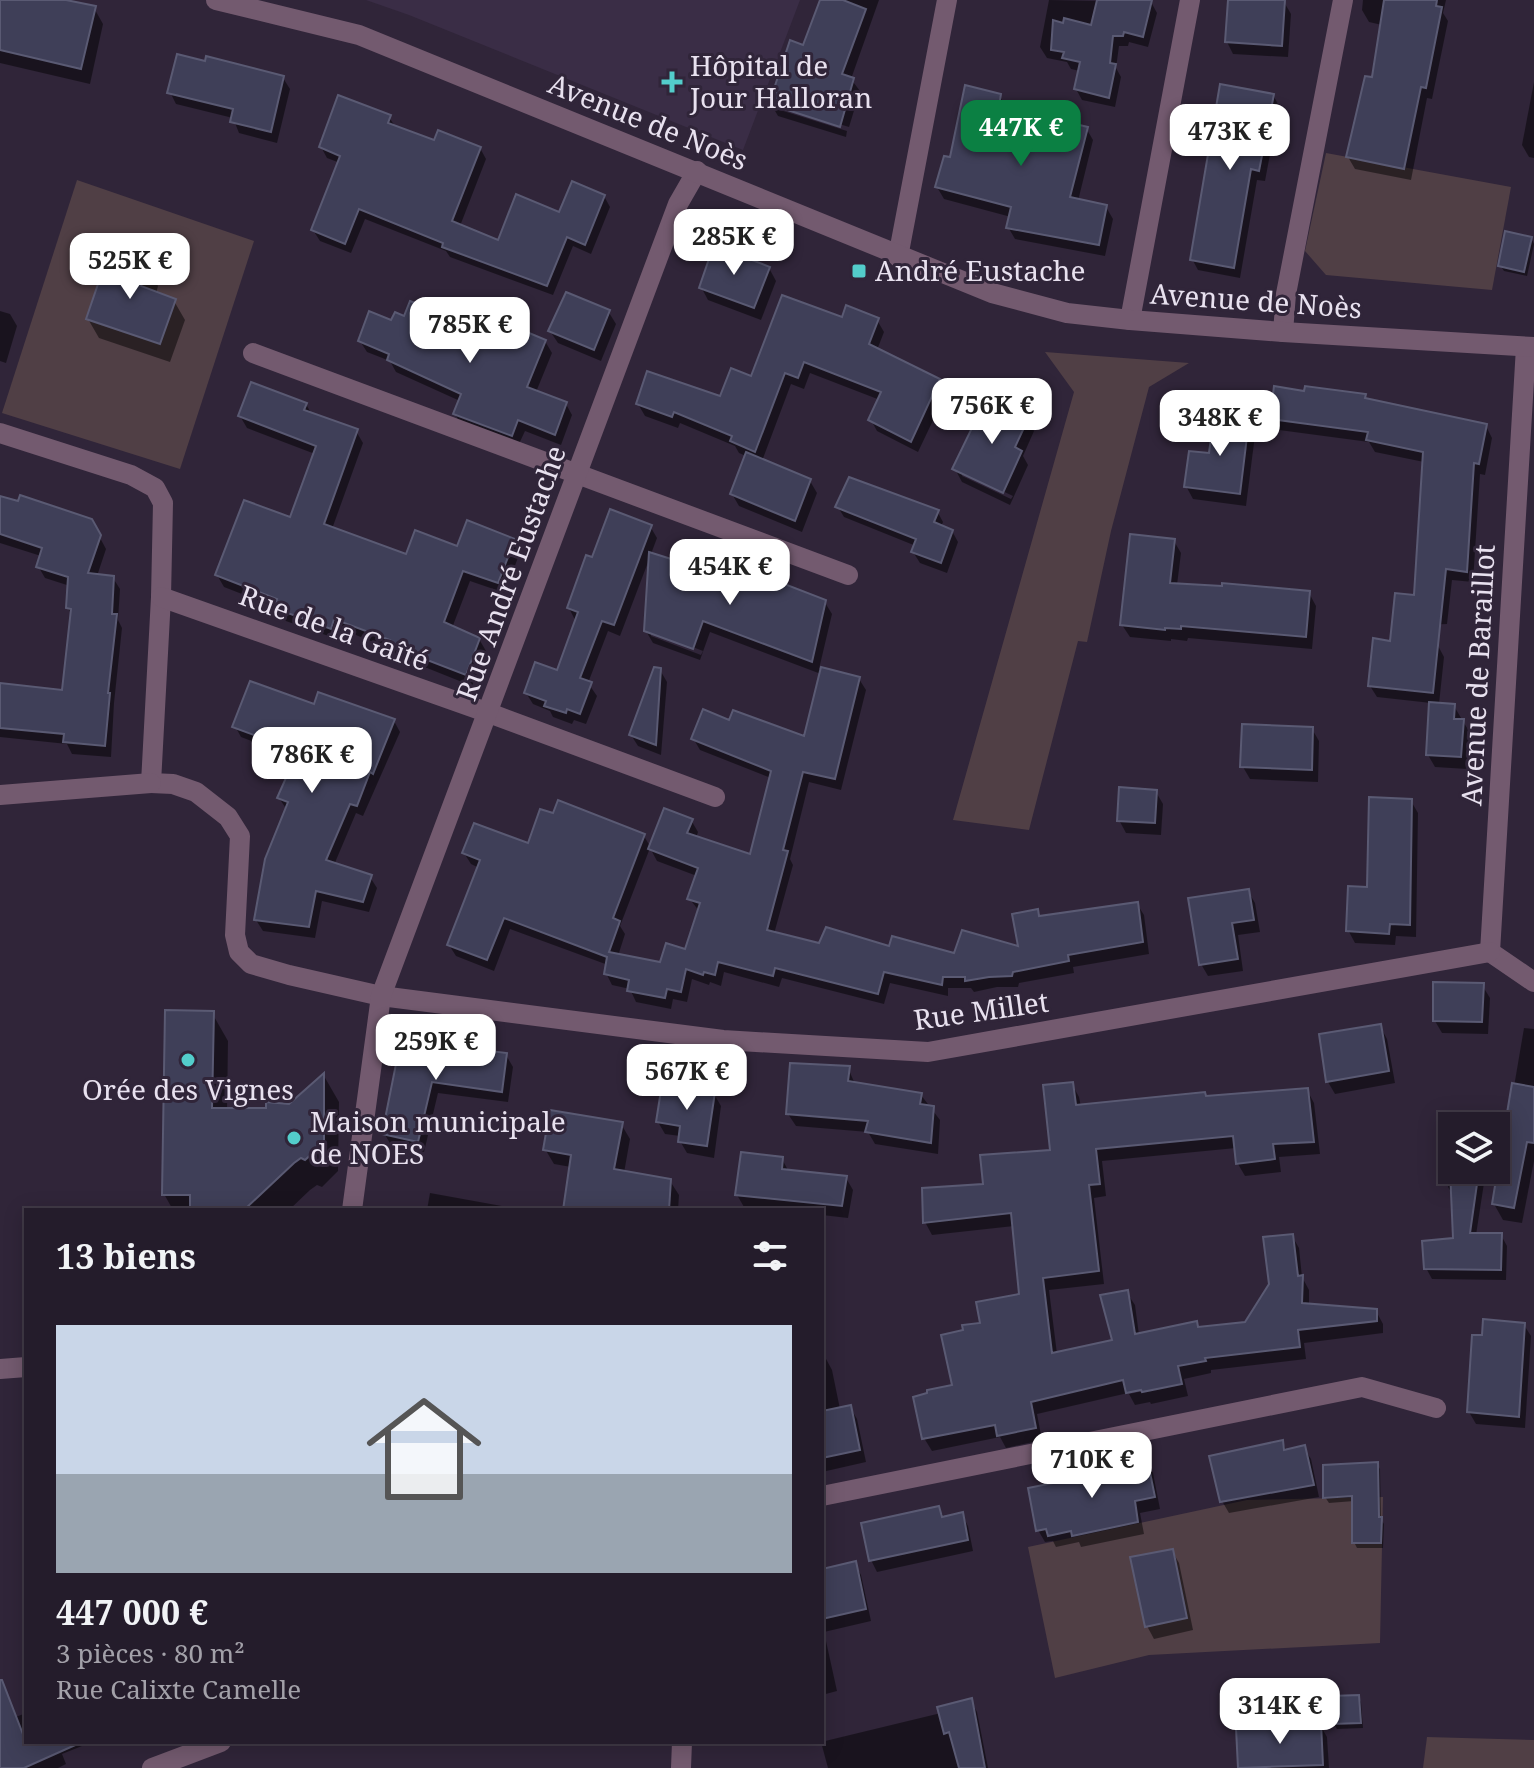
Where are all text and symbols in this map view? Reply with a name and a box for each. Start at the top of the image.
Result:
place label: Hôpital de Jour Halloran [689,46,872,116]
street label: Avenue de Noès [543,64,754,178]
marker: Hôpital de Jour Halloran [661,71,683,93]
pin: 447K € [956,100,1086,168]
pin: 473K € [1165,104,1295,172]
text: 447K € [979,108,1063,144]
text: 473K € [1188,112,1272,148]
pin: 285K € [669,209,799,277]
text: 285K € [692,217,776,253]
pin: 525K € [65,233,195,301]
text: 525K € [88,241,172,277]
place label: André Eustache [875,251,1085,289]
marker: André Eustache [850,262,868,280]
street label: Avenue de Noès [1149,274,1363,326]
pin: 785K € [405,297,535,365]
text: 785K € [428,305,512,341]
pin: 756K € [927,378,1057,446]
text: 756K € [950,386,1034,422]
pin: 348K € [1155,390,1285,458]
text: 348K € [1178,398,1262,434]
street label: Rue André Eustache [446,440,574,705]
pin: 454K € [665,539,795,607]
street label: Avenue de Baraillot [1451,543,1503,807]
text: 454K € [688,547,772,583]
street label: Rue de la Gaîté [234,575,434,679]
pin: 786K € [247,727,377,795]
text: 786K € [270,735,354,771]
street label: Rue Millet [911,982,1051,1038]
pin: 259K € [371,1014,501,1082]
text: 259K € [394,1022,478,1058]
pin: 567K € [622,1044,752,1112]
marker: Orée des Vignes [179,1051,197,1069]
text: 567K € [645,1052,729,1088]
place label: Orée des Vignes [82,1070,294,1108]
place label: Maison municipale de NOES [310,1102,566,1172]
map controls [1438,1112,1510,1184]
button: layers [1438,1112,1510,1184]
marker: Maison municipale de NOES [285,1129,303,1147]
text: 13 biens [56,1233,196,1279]
icon: filters [748,1234,792,1278]
icon: home [352,1377,496,1521]
pin: 710K € [1027,1432,1157,1500]
text: 710K € [1050,1440,1134,1476]
text: 447 000 € [56,1589,208,1635]
text: 3 pièces · 80 m² [56,1635,245,1671]
text: Rue Calixte Camelle [56,1671,301,1707]
pin: 314K € [1215,1678,1345,1746]
text: 314K € [1238,1686,1322,1722]

